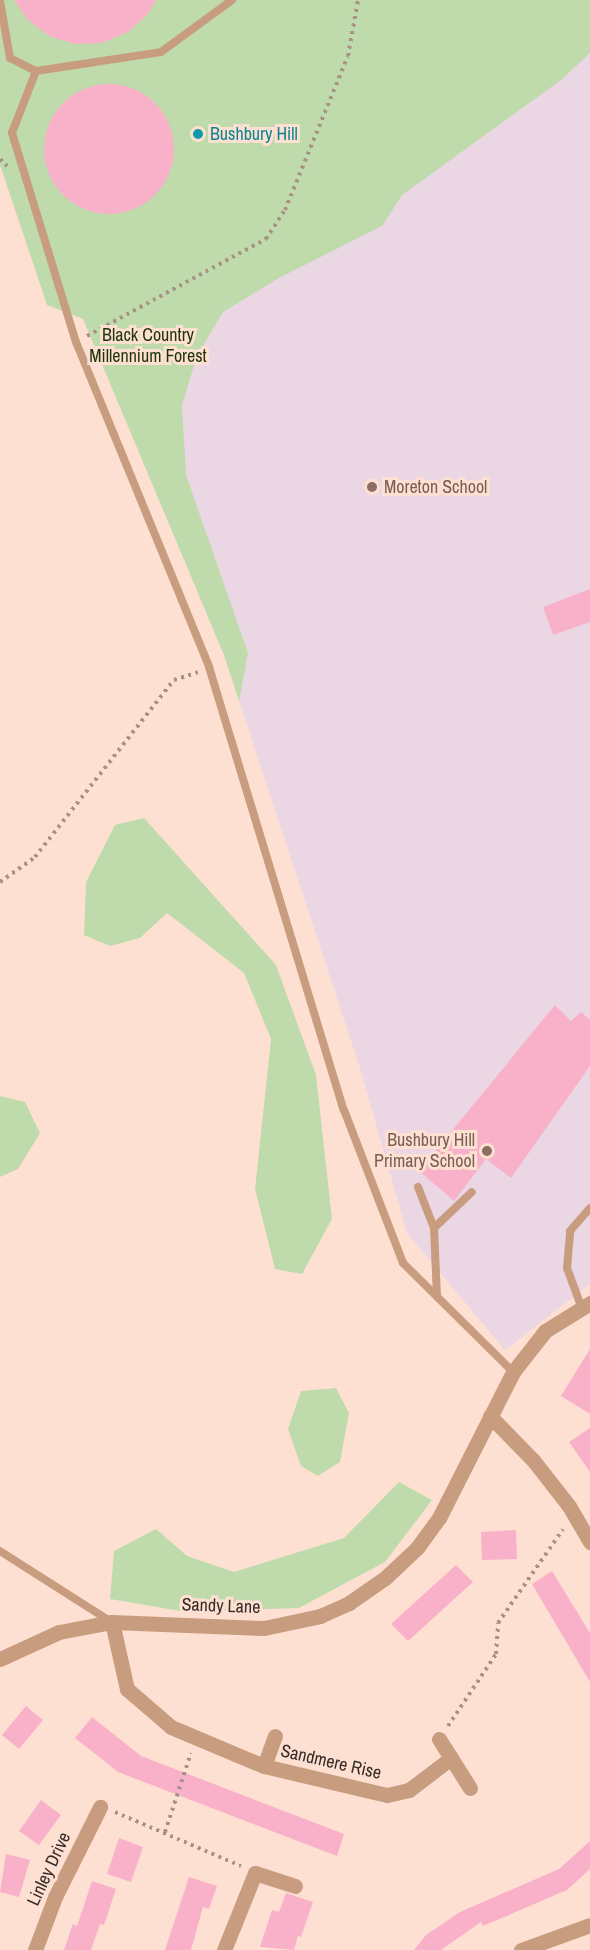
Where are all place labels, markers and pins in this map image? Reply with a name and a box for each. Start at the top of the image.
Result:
place label: Bushbury Hill [210,123,298,145]
marker: Bushbury Hill [191,127,205,141]
place label: Moreton School [384,476,487,498]
marker: Moreton School [365,480,379,494]
place label: Bushbury Hill Primary School [374,1130,475,1172]
marker: Bushbury Hill Primary School [480,1144,494,1158]

